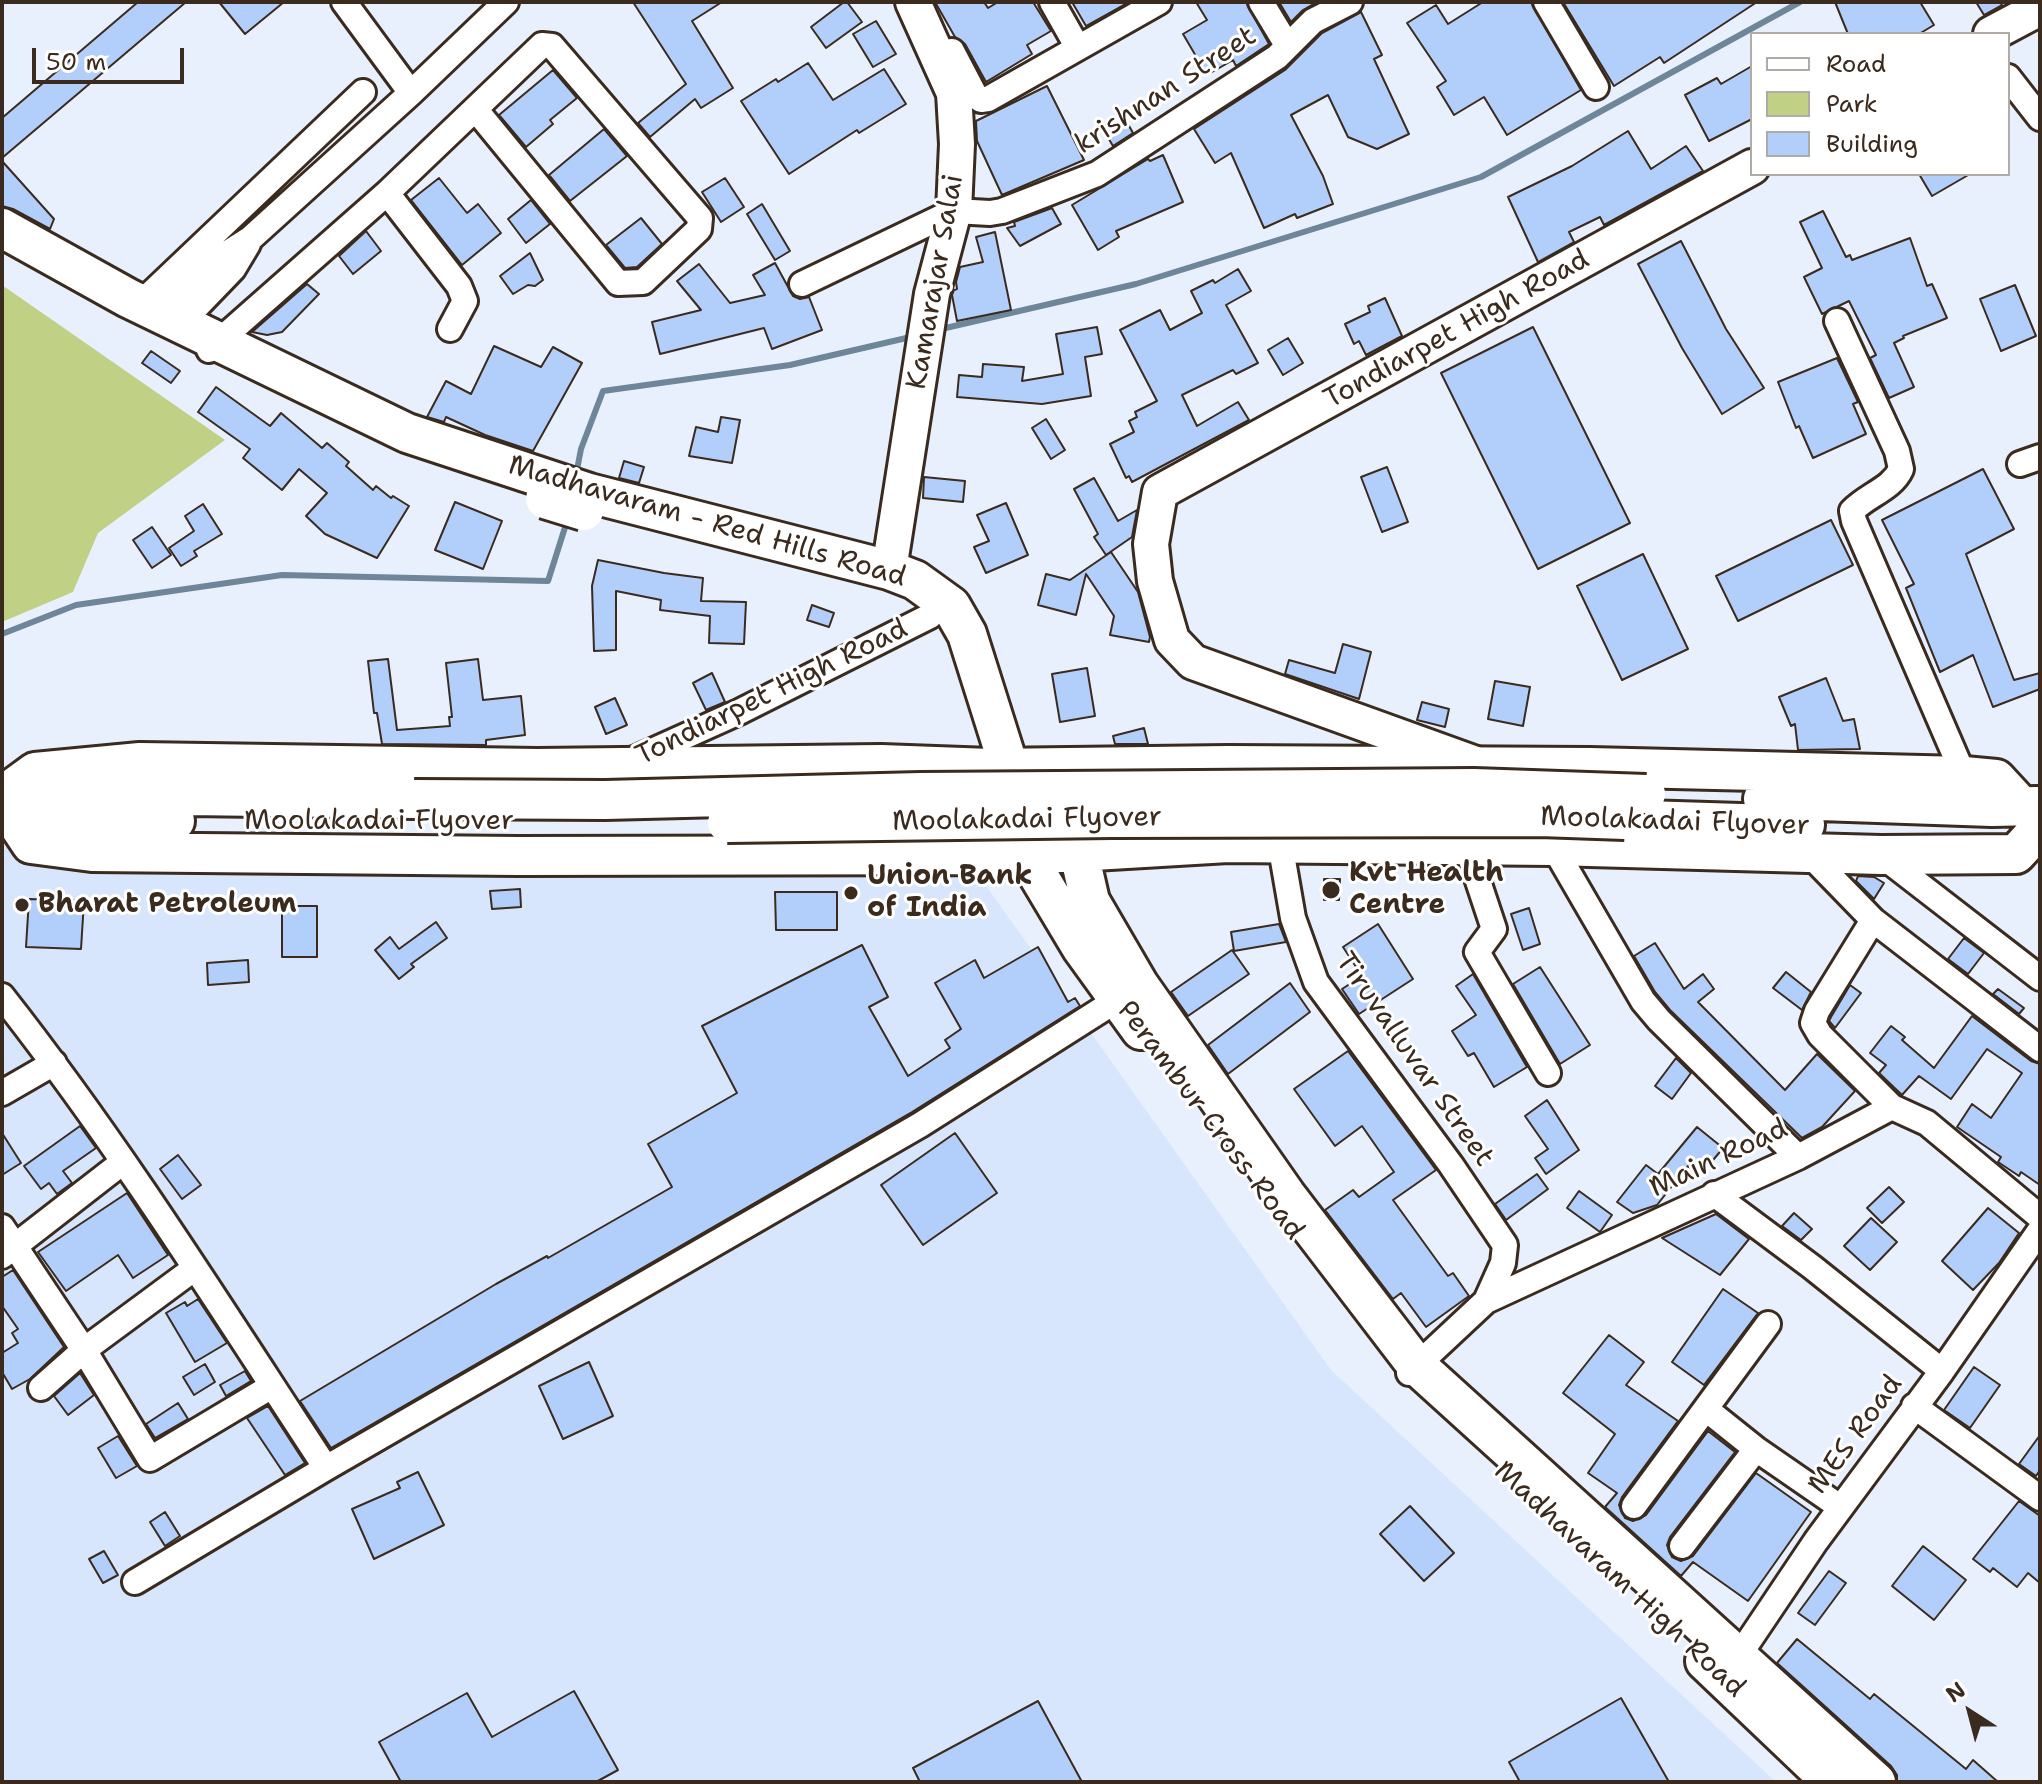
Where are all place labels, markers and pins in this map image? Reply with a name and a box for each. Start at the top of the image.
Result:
place label: Kvt Health Centre [1349,857,1504,923]
place label: Union Bank of India [867,860,1033,926]
marker: Kvt Health Centre [1320,879,1342,901]
marker: Union Bank of India [842,884,860,902]
place label: Bharat Petroleum [38,888,297,922]
marker: Bharat Petroleum [13,896,31,914]

